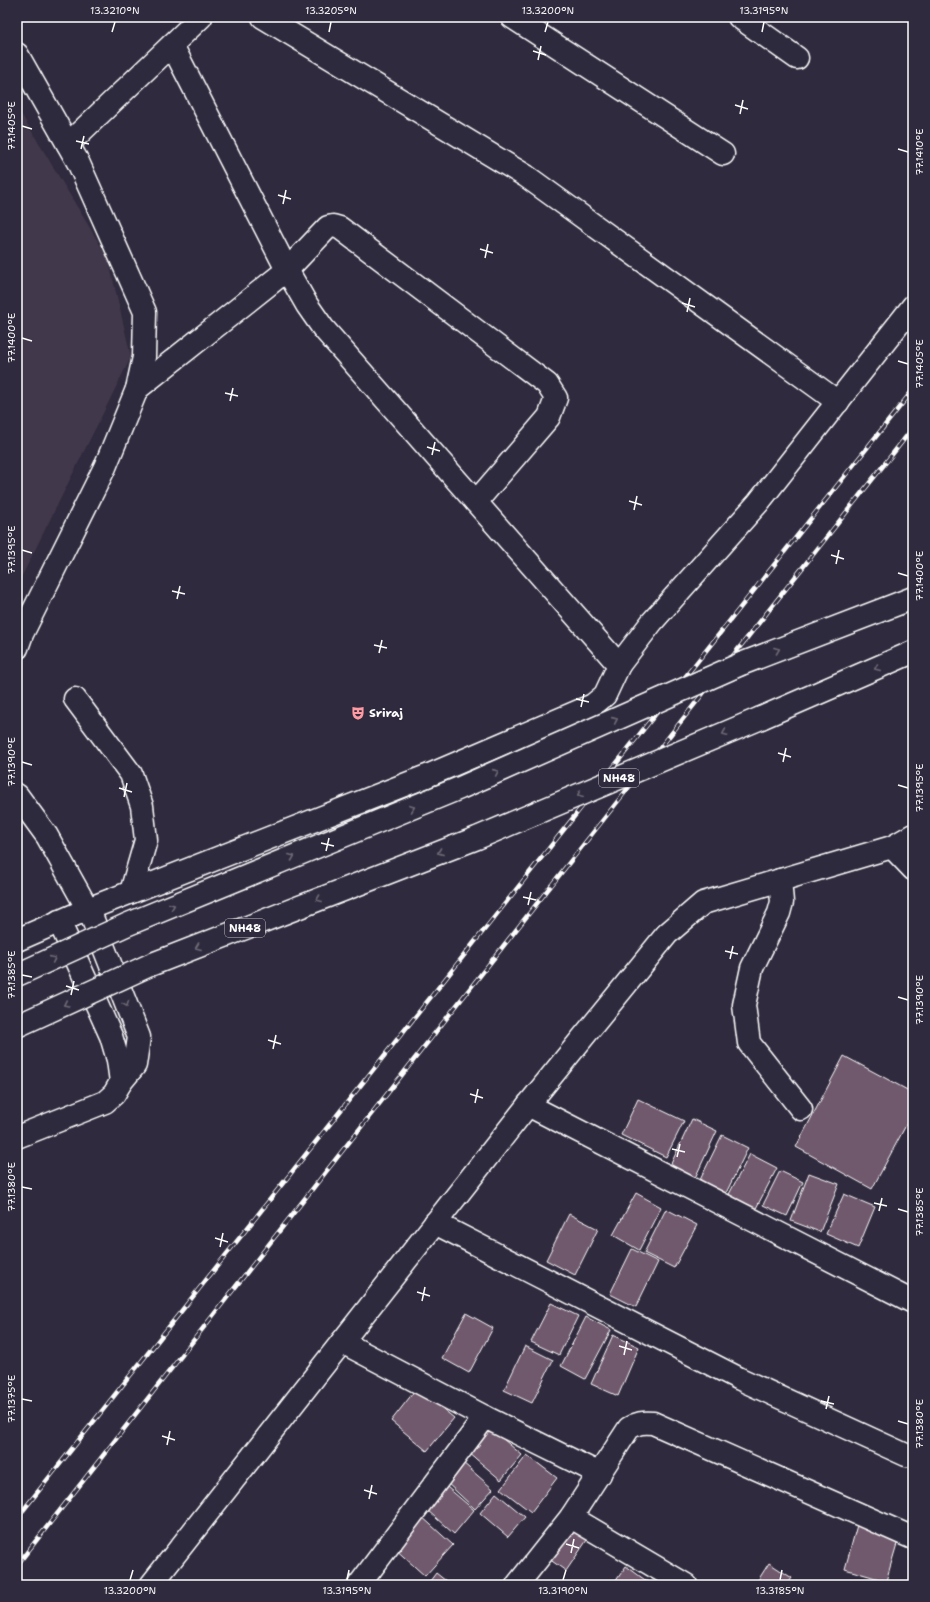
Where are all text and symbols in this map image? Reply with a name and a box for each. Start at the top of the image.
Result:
text: 13.3210°N [90,4,140,17]
text: 13.3205°N [305,4,357,17]
text: 13.3200°N [522,4,574,17]
text: 13.3195°N [740,4,788,17]
text: 77.1405°E [5,101,18,151]
text: 77.1410°E [913,129,926,175]
text: 77.1400°E [5,313,18,363]
text: 77.1405°E [913,339,926,389]
text: 77.1395°E [5,526,18,574]
text: 77.1400°E [913,551,926,601]
one-way arrow [774,647,781,655]
one-way arrow [874,663,881,671]
theatre icon: Sriraj [350,705,366,721]
place label: Sriraj [369,705,403,721]
one-way arrow [610,717,618,725]
one-way arrow [722,728,729,736]
text: 77.1390°E [5,737,18,787]
text: 77.1395°E [913,764,926,812]
one-way arrow [492,769,499,777]
road number: NH48 [599,769,639,787]
one-way arrow [576,790,583,798]
one-way arrow [409,804,416,812]
one-way arrow [437,848,444,856]
one-way arrow [287,854,295,862]
one-way arrow [316,895,323,903]
one-way arrow [168,903,175,911]
road number: NH48 [225,919,265,937]
one-way arrow [195,942,202,950]
text: 77.1385°E [5,950,18,1000]
one-way arrow [49,955,56,963]
text: 77.1390°E [913,975,926,1025]
one-way arrow [63,999,70,1007]
one-way arrow [122,1000,130,1007]
text: 77.1380°E [5,1162,18,1212]
text: 77.1385°E [913,1187,926,1237]
text: 77.1375°E [5,1375,18,1423]
text: 77.1380°E [913,1399,926,1449]
text: 13.3200°N [104,1584,156,1597]
text: 13.3195°N [323,1584,371,1597]
text: 13.3190°N [538,1584,588,1597]
text: 13.3185°N [756,1584,804,1597]

